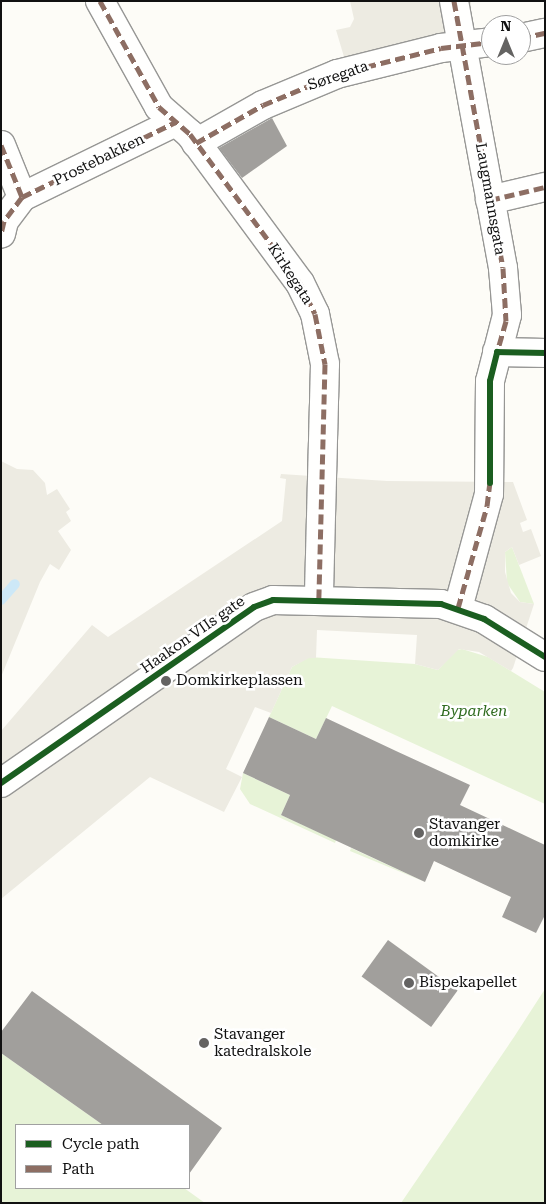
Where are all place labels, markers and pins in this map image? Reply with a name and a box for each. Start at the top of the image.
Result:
place label: Domkirkeplassen [176,672,303,690]
marker: Domkirkeplassen [160,675,172,687]
place label: Stavanger domkirke [429,815,500,850]
marker: Stavanger domkirke [413,827,425,839]
place label: Bispekapellet [419,974,517,992]
marker: Bispekapellet [403,977,415,989]
place label: Stavanger katedralskole [214,1025,311,1060]
marker: Stavanger katedralskole [198,1037,210,1049]

